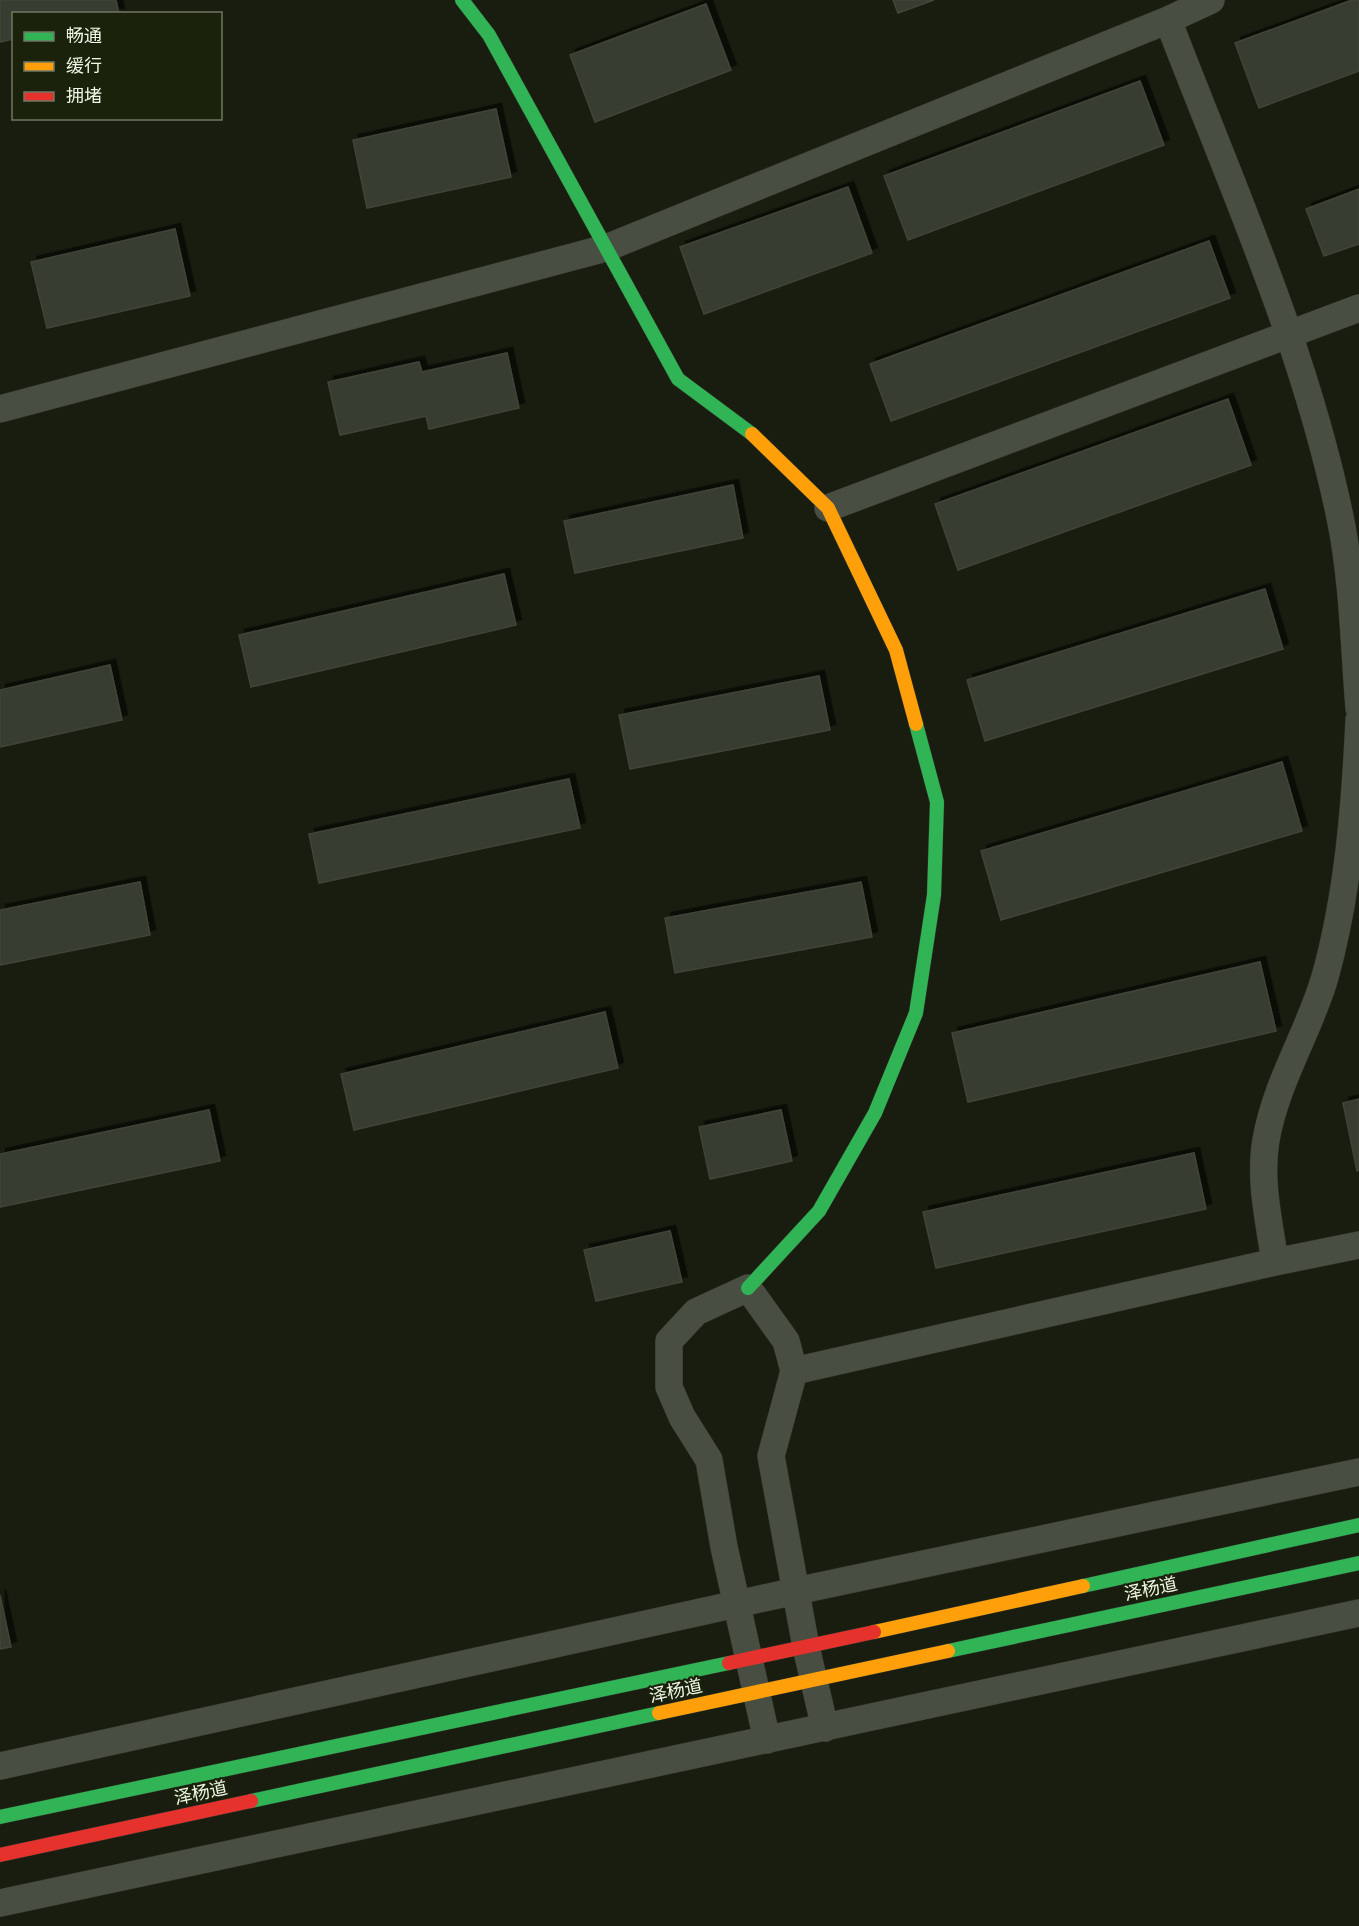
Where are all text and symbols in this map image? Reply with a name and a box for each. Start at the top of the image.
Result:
legend [12,12,222,120]
text: 畅通 [66,26,102,46]
text: 缓行 [66,56,102,76]
text: 拥堵 [66,86,102,106]
street label: 泽杨道 [1122,1574,1179,1604]
street label: 泽杨道 [647,1676,704,1706]
street label: 泽杨道 [172,1778,229,1808]

